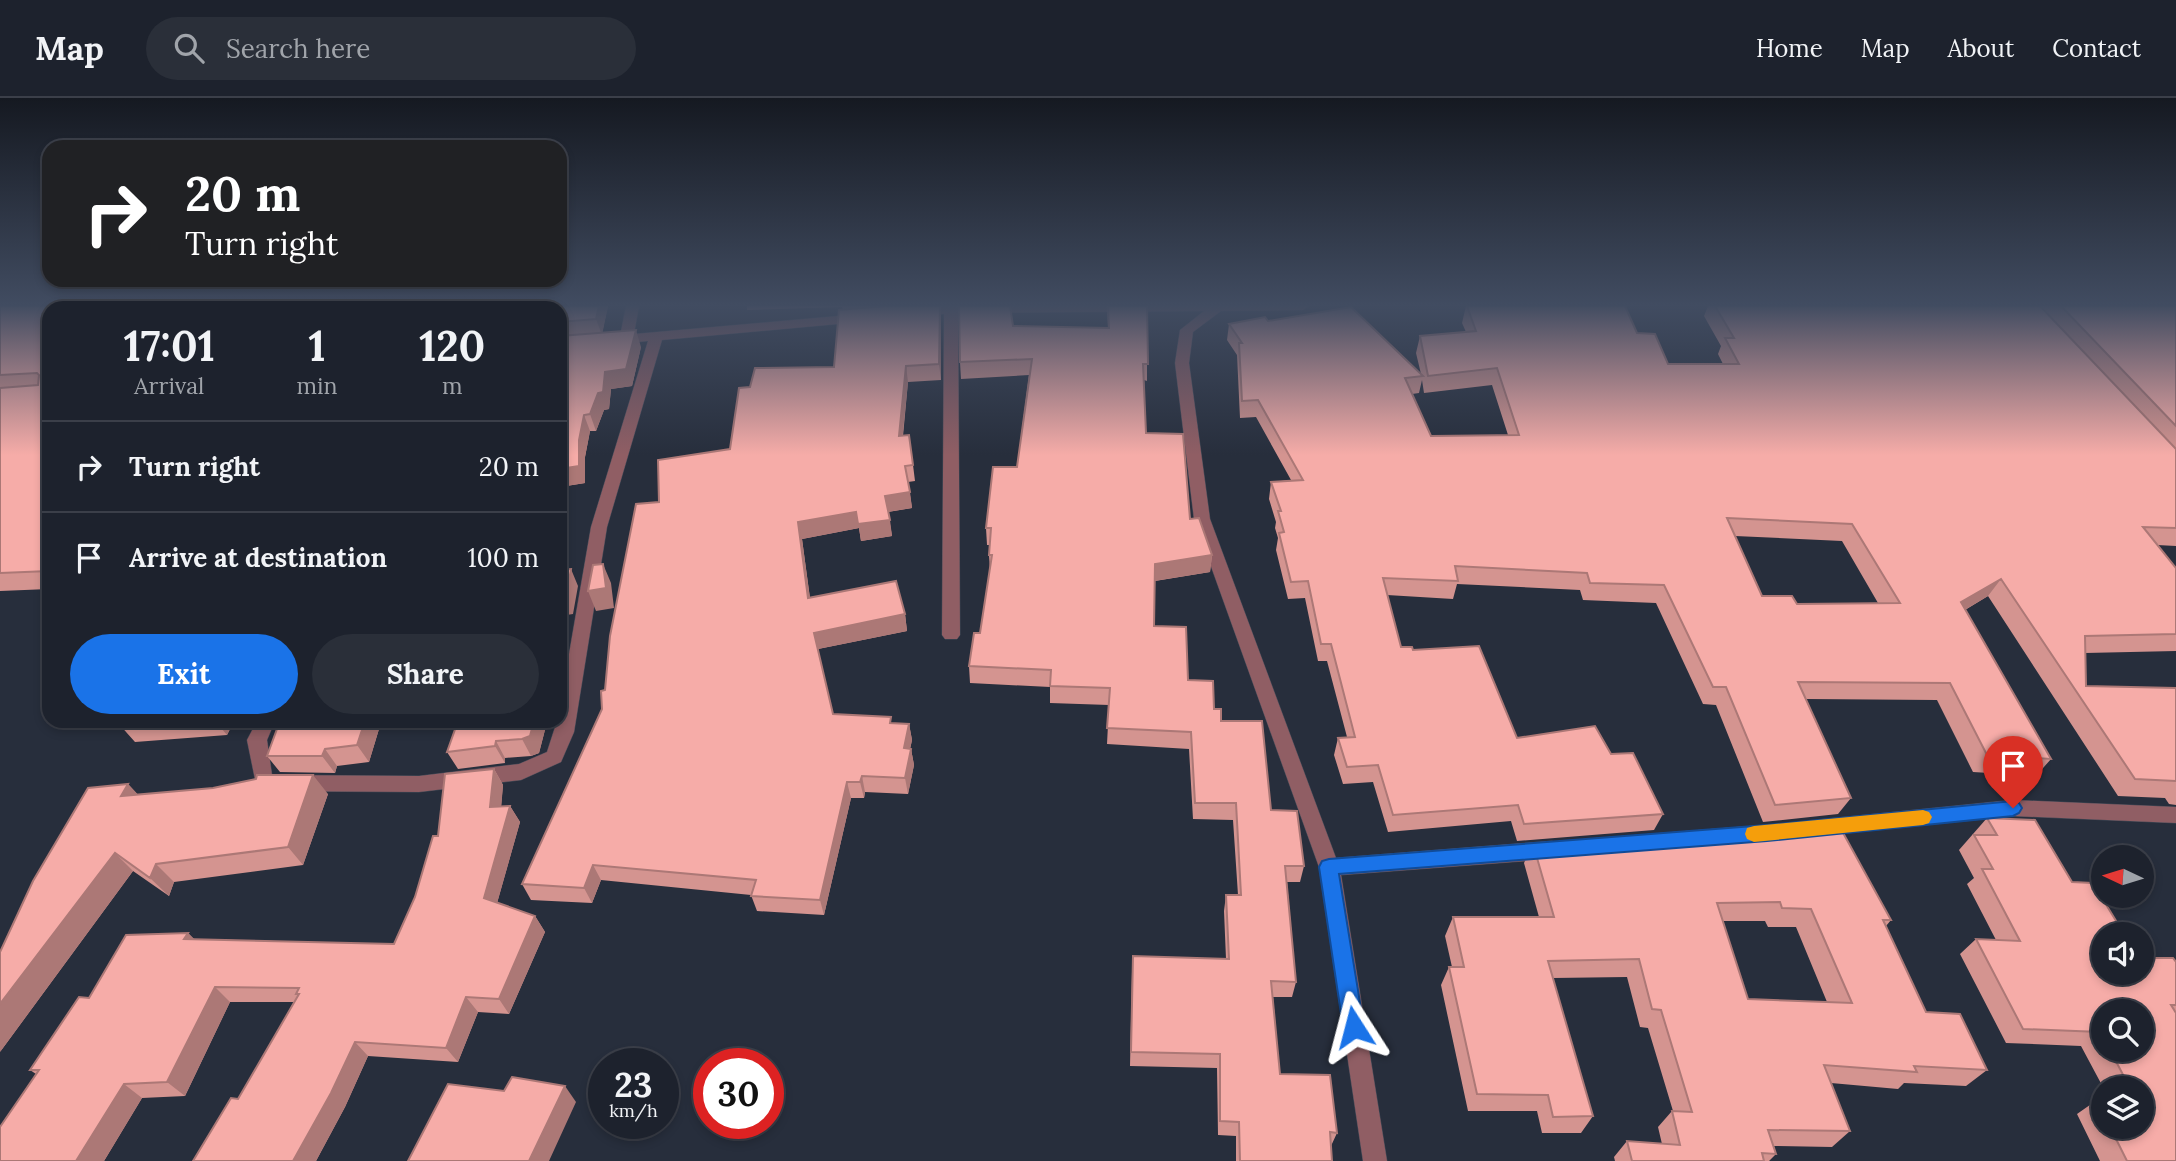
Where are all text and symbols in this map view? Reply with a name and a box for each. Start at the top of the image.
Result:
search box [146,17,636,80]
text: Map [35,27,104,69]
icon: search [170,29,208,67]
text: Search here [226,32,370,65]
text: Home [1756,33,1823,64]
text: Map [1861,33,1910,64]
text: About [1948,33,2014,64]
text: Contact [2052,33,2141,64]
text: 20 m [185,162,300,224]
icon: right [70,168,161,259]
text: Turn right [185,223,338,264]
text: 17:01 [124,319,215,373]
text: 1 [308,319,325,373]
text: 120 [419,319,485,373]
text: Arrival [134,371,204,400]
text: min [296,371,337,400]
text: m [442,371,462,400]
icon: right [70,448,108,486]
text: Turn right [129,450,260,483]
text: 20 m [479,450,539,483]
icon: arrive [70,539,108,577]
text: Arrive at destination [129,541,387,574]
text: 100 m [467,541,539,574]
button: Exit [70,634,298,714]
button: Share [312,634,539,714]
pin [1983,736,2043,808]
icon: arrive [1994,747,2032,785]
north arrow [2091,845,2154,908]
map controls [2091,845,2154,1139]
button: sound [2091,922,2154,985]
position arrow [1317,990,1391,1064]
button: search [2091,999,2154,1062]
speed limit sign: 30 [693,1048,784,1139]
text: 23 [614,1062,653,1107]
button: layers [2091,1076,2154,1139]
text: km/h [609,1099,658,1122]

